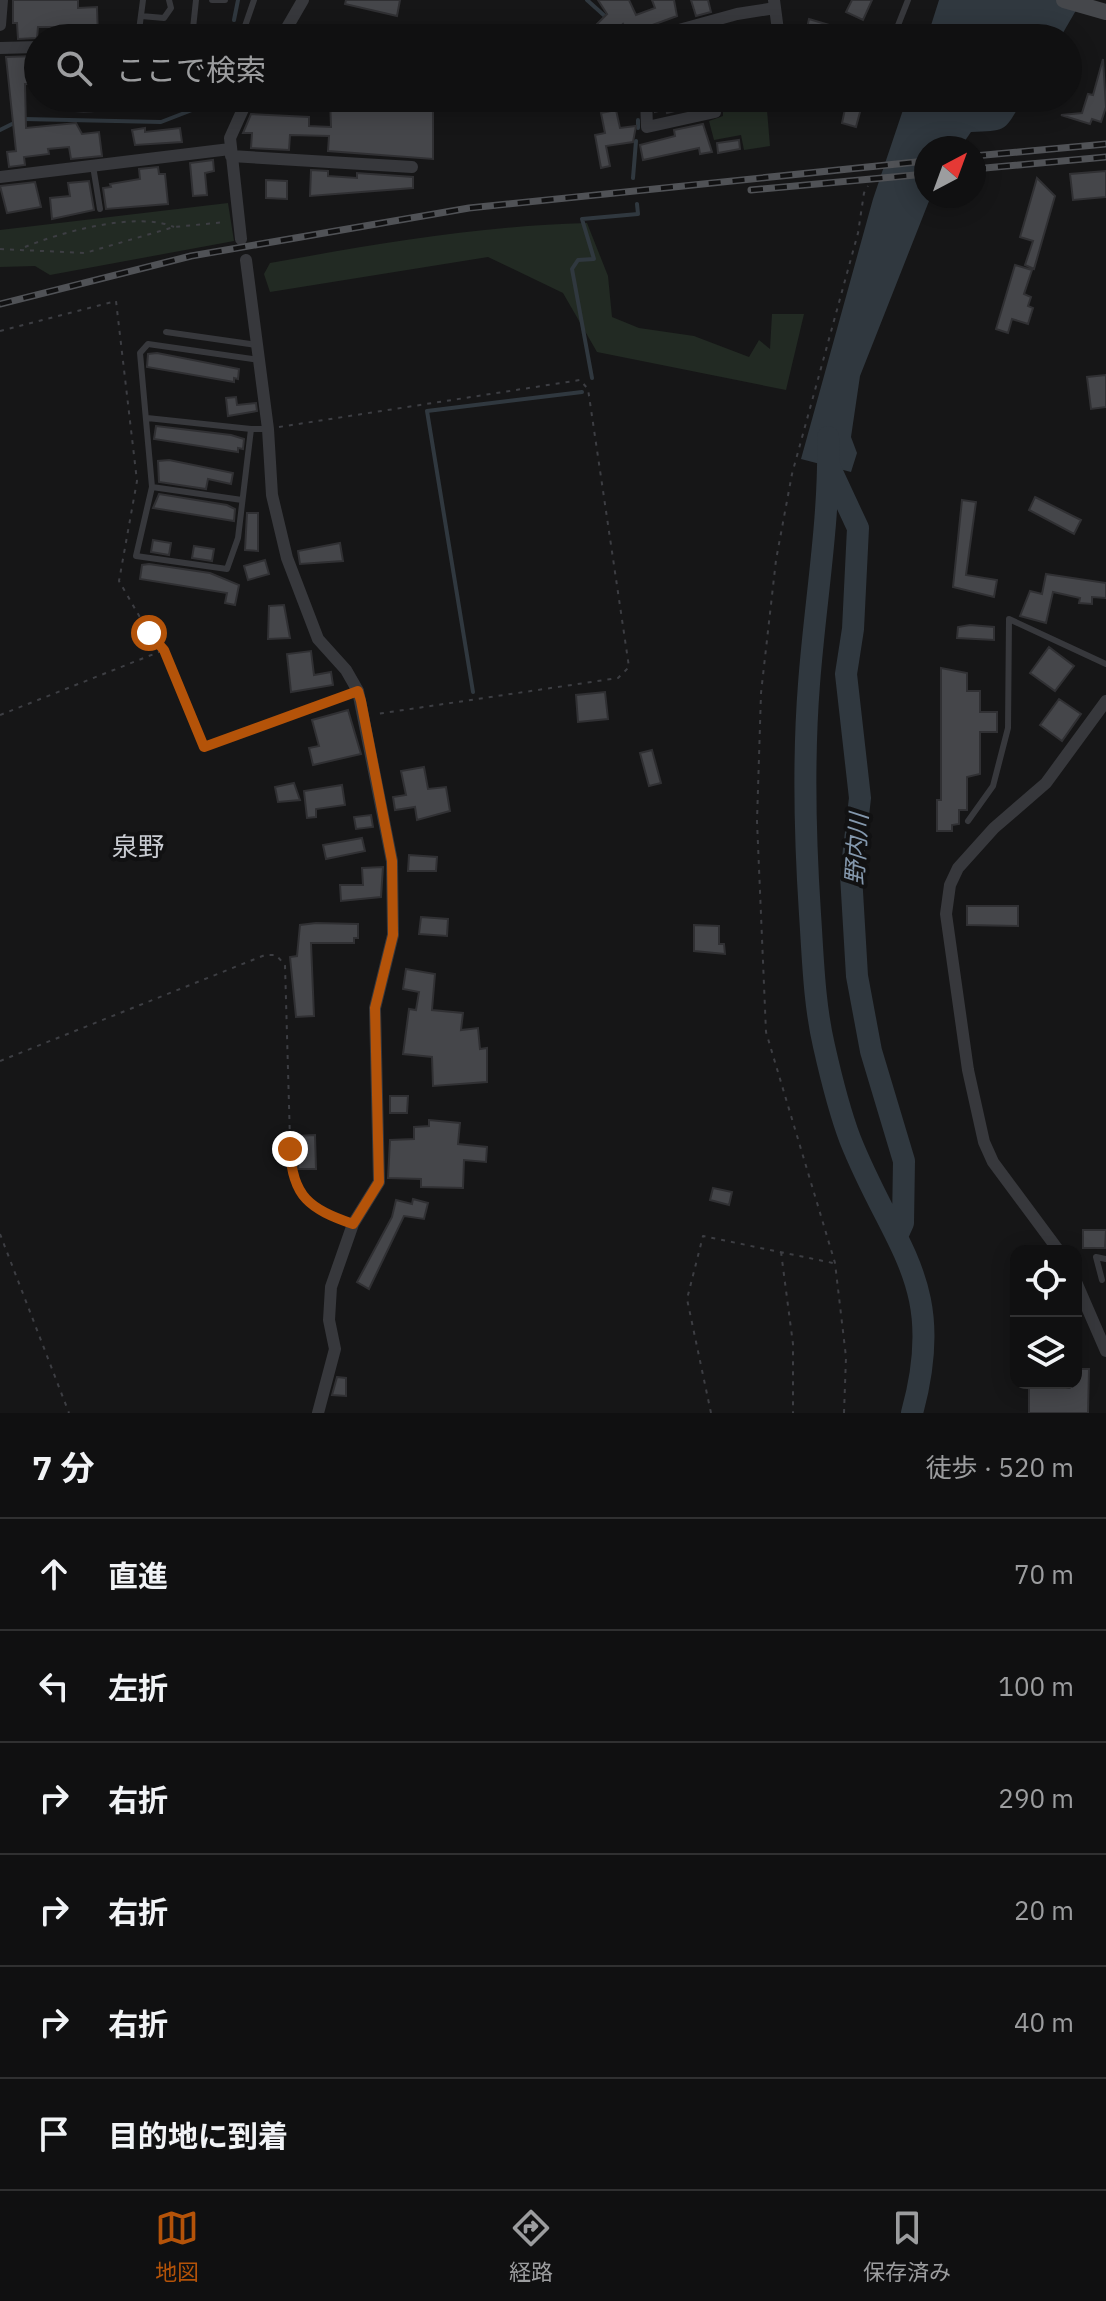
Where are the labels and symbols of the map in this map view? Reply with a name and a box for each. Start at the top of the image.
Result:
north arrow [914,136,986,208]
route start [131,615,167,651]
water label: 野内川 [838,809,875,886]
district label: 泉野 [112,829,164,863]
route end [272,1131,308,1167]

